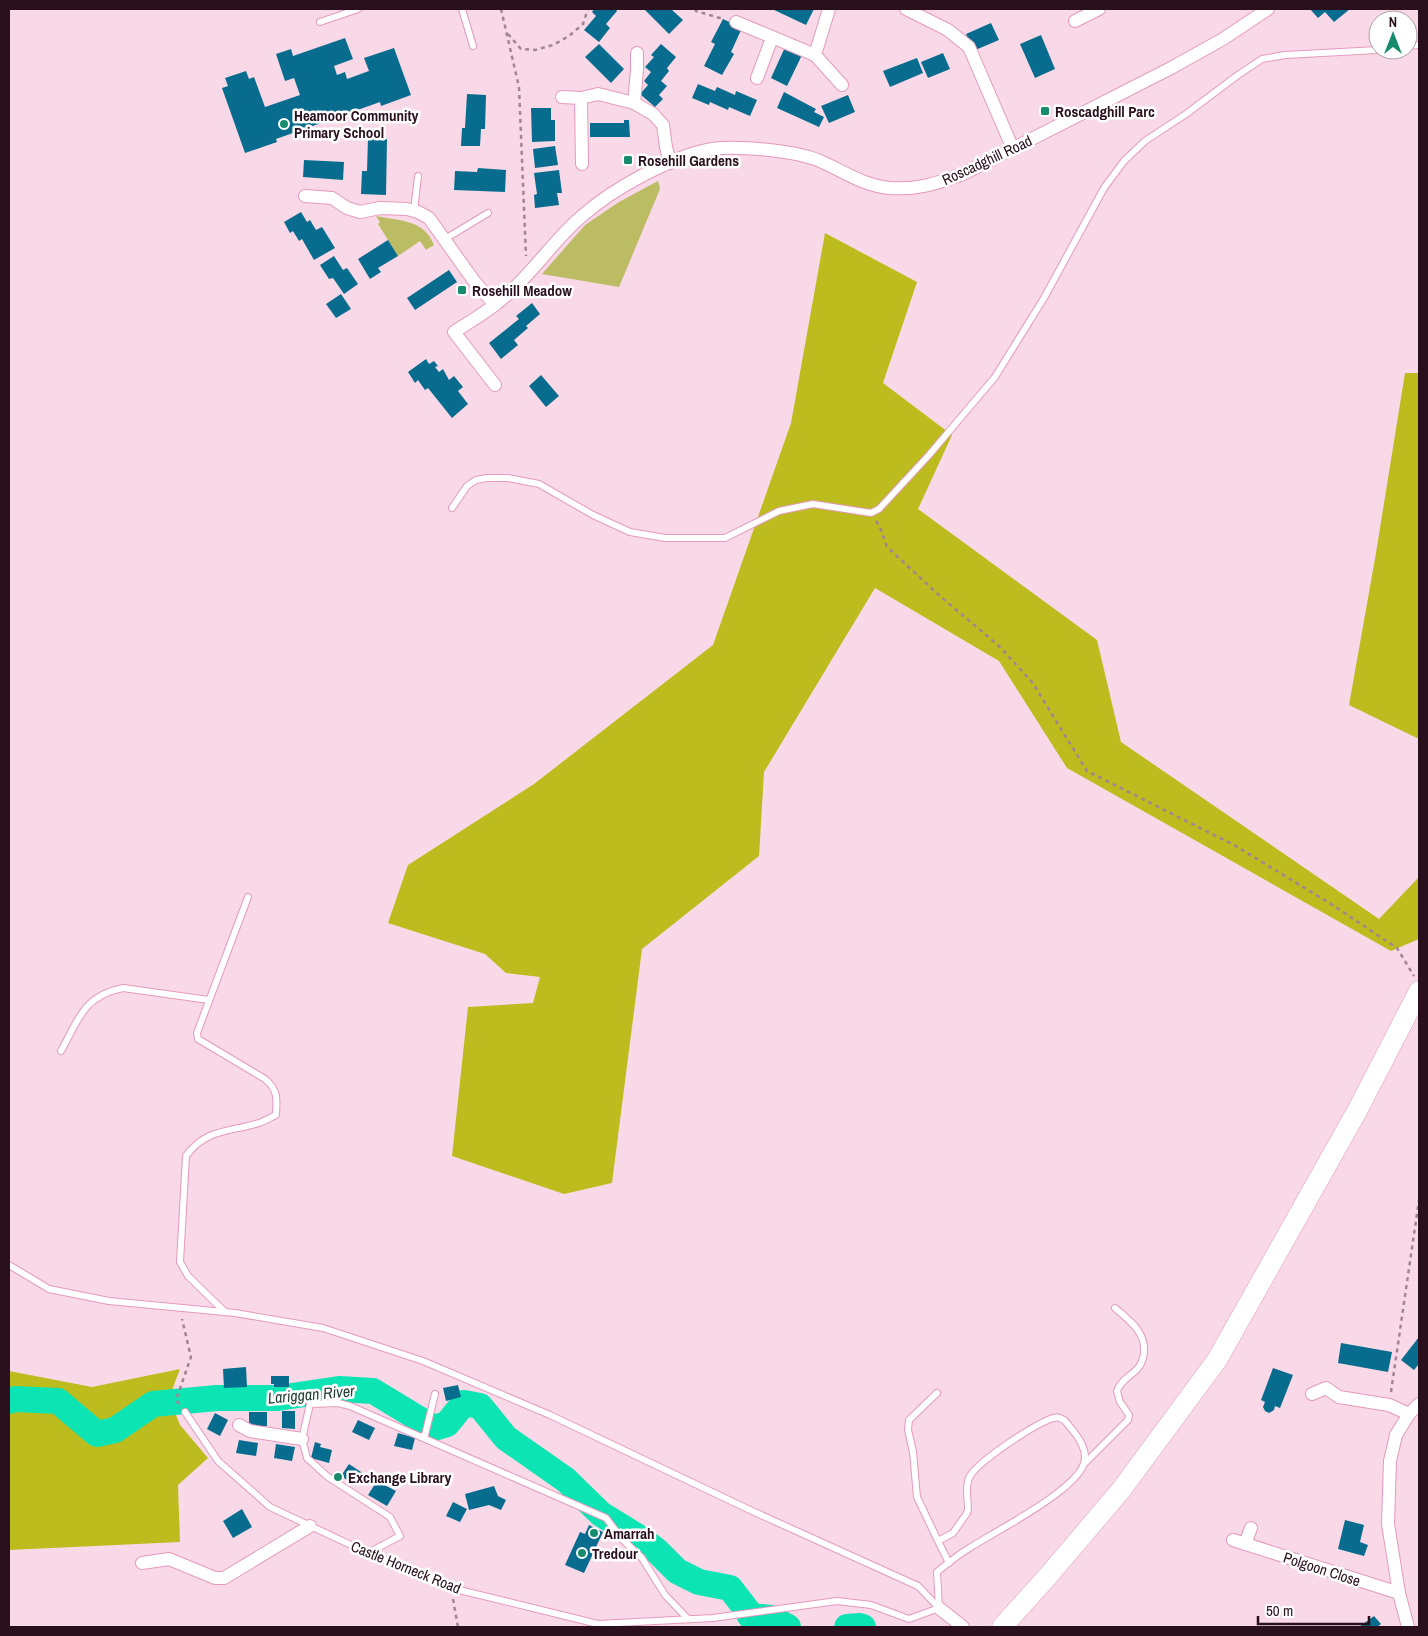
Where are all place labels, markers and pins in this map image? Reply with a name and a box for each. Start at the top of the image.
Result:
place label: Roscadghill Parc [1055,101,1155,122]
place label: Heamoor Community Primary School [294,105,419,143]
marker: Roscadghill Parc [1039,105,1051,117]
marker: Heamoor Community Primary School [278,118,290,130]
place label: Rosehill Gardens [638,150,739,171]
marker: Rosehill Gardens [622,154,634,166]
place label: Rosehill Meadow [472,280,572,301]
marker: Rosehill Meadow [456,284,468,296]
place label: Exchange Library [348,1467,451,1488]
marker: Exchange Library [332,1471,344,1483]
place label: Amarrah [604,1523,655,1544]
marker: Amarrah [588,1527,600,1539]
place label: Tredour [592,1543,638,1564]
marker: Tredour [576,1547,588,1559]

